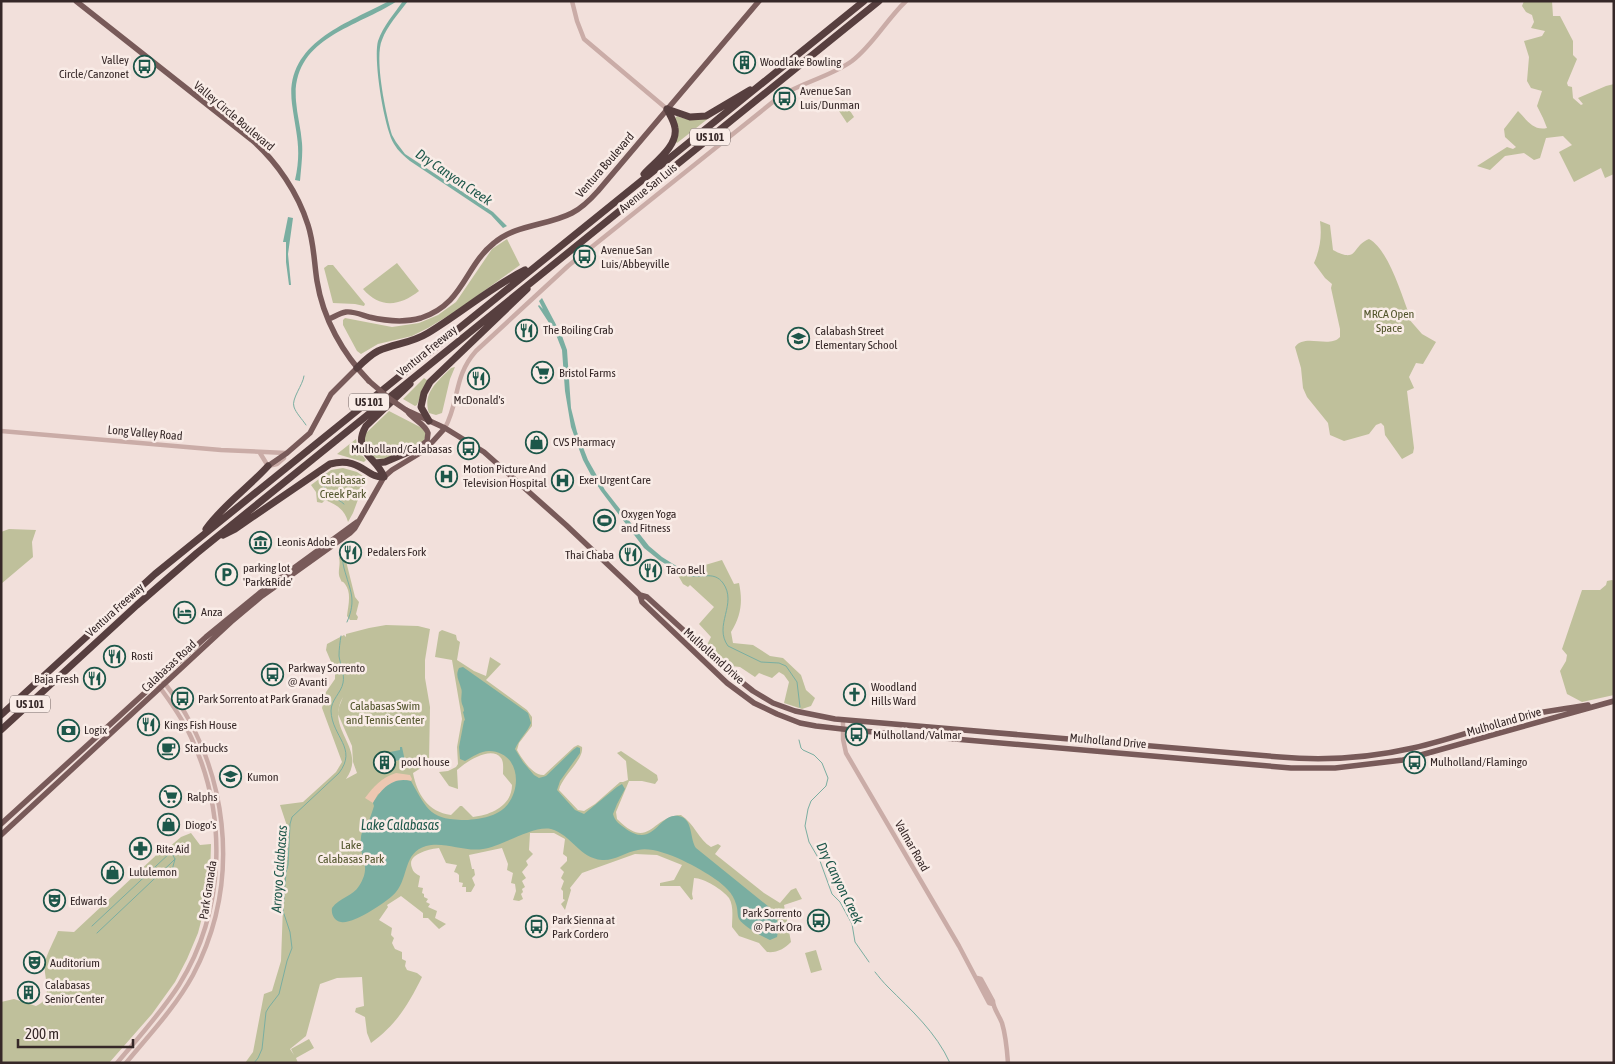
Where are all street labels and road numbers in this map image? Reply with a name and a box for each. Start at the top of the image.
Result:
street label: Valley Circle Boulevard [191,78,277,154]
road number: US 101 [690,128,730,146]
street label: Ventura Boulevard [573,130,637,200]
street label: Avenue San Luis [616,160,680,216]
street label: Ventura Freeway [394,323,460,379]
road number: US 101 [349,394,389,411]
street label: Long Valley Road [107,423,183,443]
street label: Ventura Freeway [83,580,147,640]
street label: Mulholland Drive [681,625,747,687]
street label: Calabasas Road [139,637,199,695]
road number: US 101 [10,696,50,712]
street label: Mulholland Drive [1465,705,1543,739]
street label: Mulholland Drive [1069,731,1147,751]
street label: Valmar Road [892,818,932,874]
street label: Park Granada [196,859,220,921]

